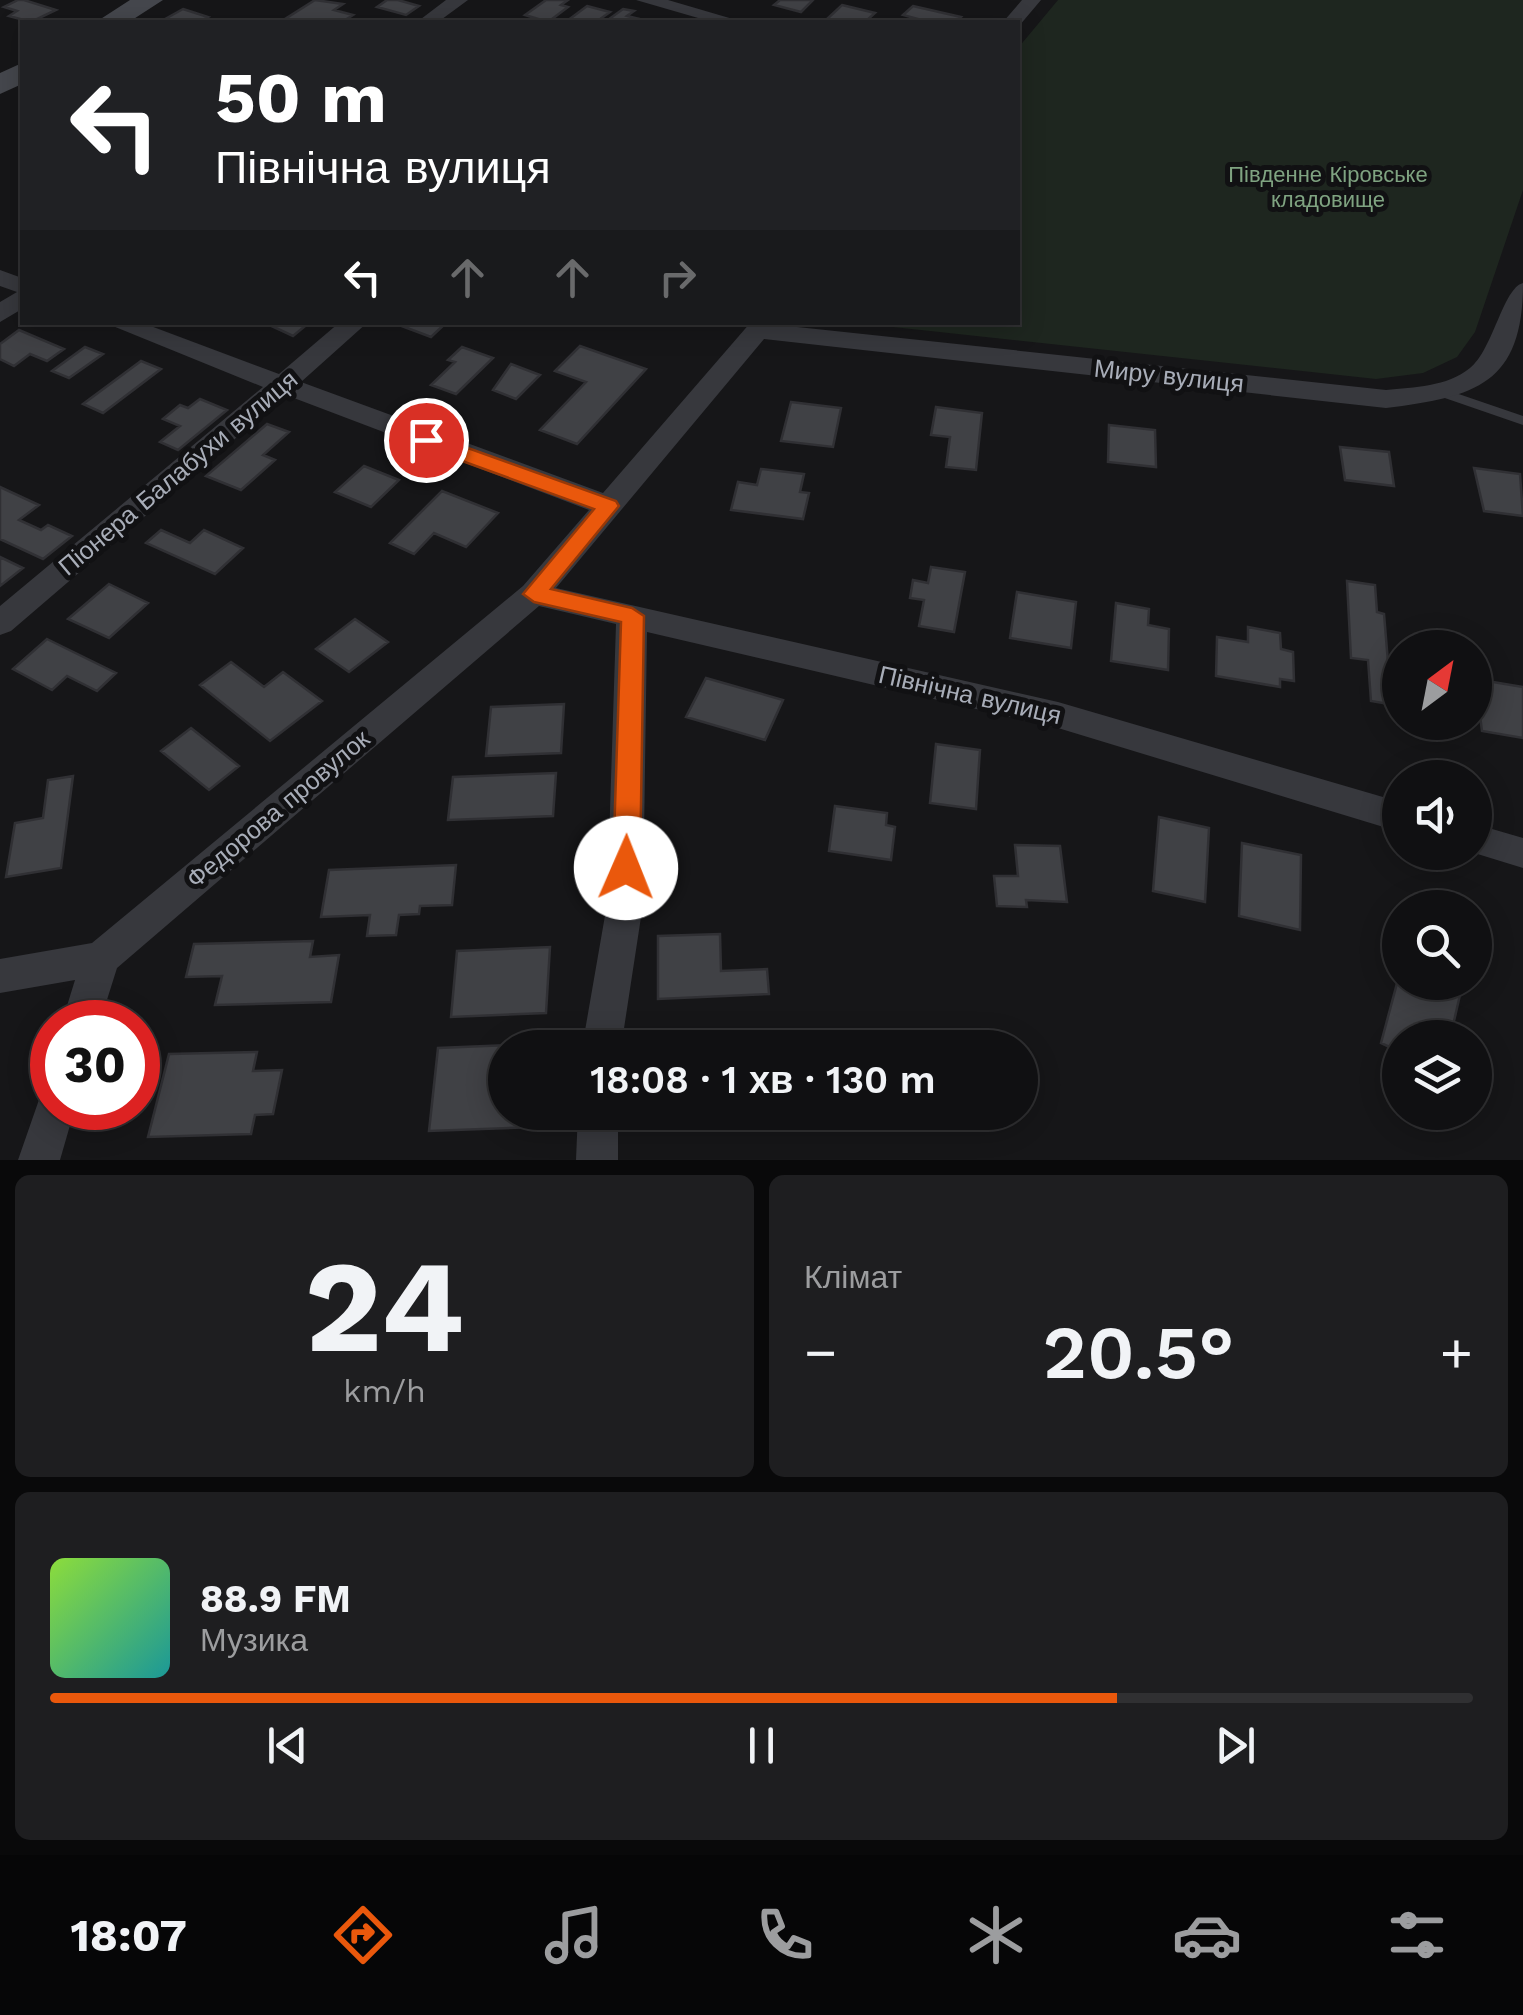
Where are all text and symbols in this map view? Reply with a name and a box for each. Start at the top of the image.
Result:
text: 50 m [215,57,387,139]
icon: left [50,60,180,190]
text: Північна вулиця [215,141,551,194]
park label: Південне Кіровське кладовище [1228,162,1428,212]
icon: left [335,250,390,305]
icon: ahead [440,250,495,305]
icon: ahead [545,250,600,305]
icon: right [650,250,705,305]
street label: Миру вулиця [1093,354,1245,398]
street label: Піонера Балабухи вулиця [53,365,303,581]
pin [384,398,469,483]
icon: arrive [399,413,454,468]
north arrow [1382,630,1492,740]
map controls [1382,630,1492,1130]
street label: Північна вулиця [876,660,1064,730]
street label: Федорова провулок [181,723,376,894]
button: sound [1382,760,1492,870]
position arrow [574,816,678,920]
button: search [1382,890,1492,1000]
speed limit sign: 30 [30,1000,160,1130]
button: layers [1382,1020,1492,1130]
text: 18:08 · 1 хв · 130 m [590,1058,936,1102]
text: 24 [305,1230,464,1383]
text: Клімат [804,1258,902,1296]
text: 20.5° [1043,1308,1234,1396]
text: − [804,1320,837,1384]
text: + [1440,1320,1473,1384]
text: km/h [343,1372,426,1410]
text: 88.9 FM [200,1577,351,1621]
text: Музика [200,1621,308,1659]
icon: previous [260,1718,315,1773]
icon: pause [734,1718,789,1773]
icon: next [1208,1718,1263,1773]
icon: directions [328,1900,398,1970]
icon: music [539,1900,609,1970]
icon: phone [750,1900,820,1970]
icon: climate [961,1900,1031,1970]
icon: car [1172,1900,1242,1970]
icon: filters [1382,1900,1452,1970]
text: 18:07 [70,1909,187,1962]

